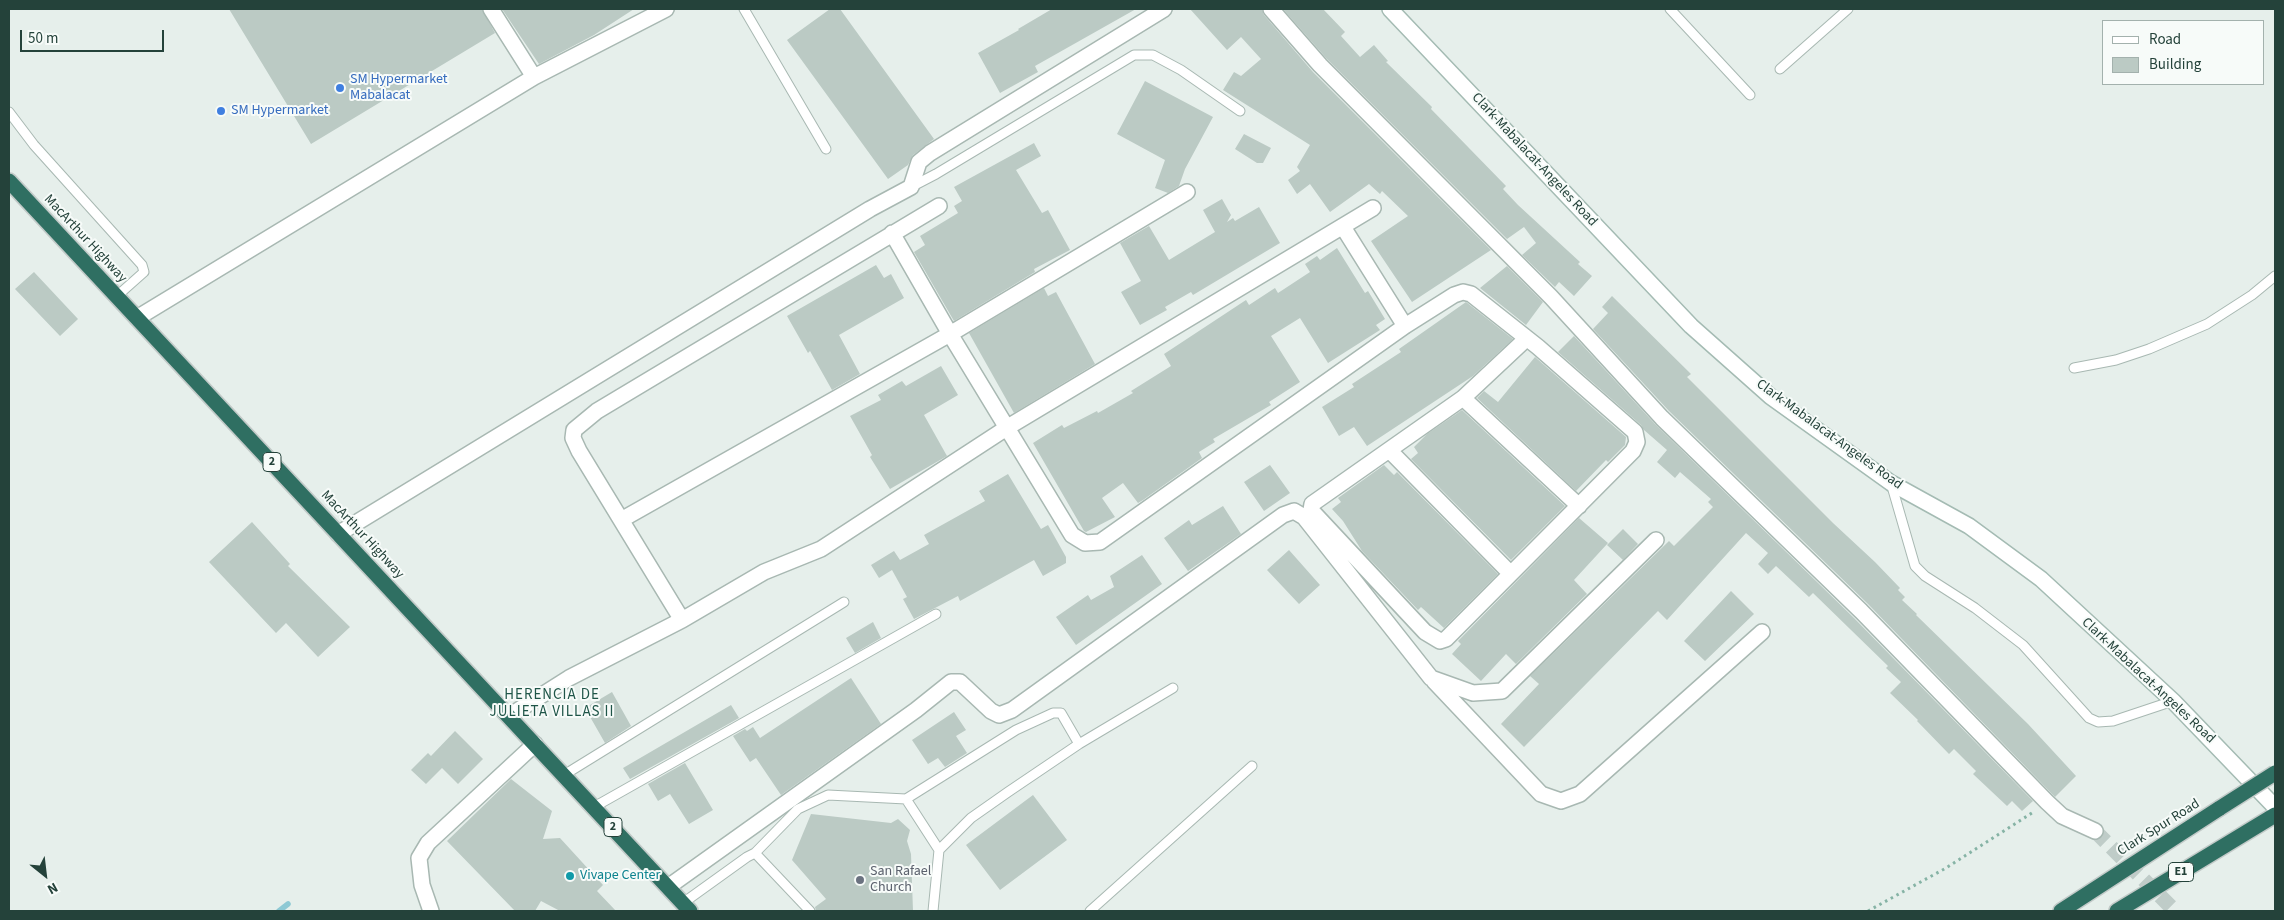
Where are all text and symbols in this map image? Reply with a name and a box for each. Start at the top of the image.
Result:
scale bar [22,20,166,52]
legend [2102,20,2264,85]
text: 50 m [28,28,58,49]
text: Road [2149,29,2181,50]
text: Building [2149,54,2201,75]
place label: SM Hypermarket Mabalacat [350,72,447,104]
marker: SM Hypermarket Mabalacat [334,82,346,94]
street label: Clark-Mabalacat-Angeles Road [1468,90,1600,230]
place label: SM Hypermarket [231,103,328,119]
marker: SM Hypermarket [215,105,227,117]
street label: MacArthur Highway [40,191,130,287]
street label: Clark-Mabalacat-Angeles Road [1753,376,1905,494]
road number: 2 [263,452,281,472]
street label: MacArthur Highway [317,487,407,583]
street label: Clark-Mabalacat-Angeles Road [2078,615,2218,747]
district label: HERENCIA DE JULIETA VILLAS II [487,687,617,722]
street label: Clark Spur Road [2115,796,2203,860]
road number: 2 [604,818,622,836]
north arrow [20,850,70,900]
road number: E1 [2168,862,2194,882]
place label: San Rafael Church [870,864,931,896]
place label: Vivape Center [580,868,660,884]
marker: Vivape Center [564,870,576,882]
marker: San Rafael Church [854,874,866,886]
text: N [43,877,61,899]

